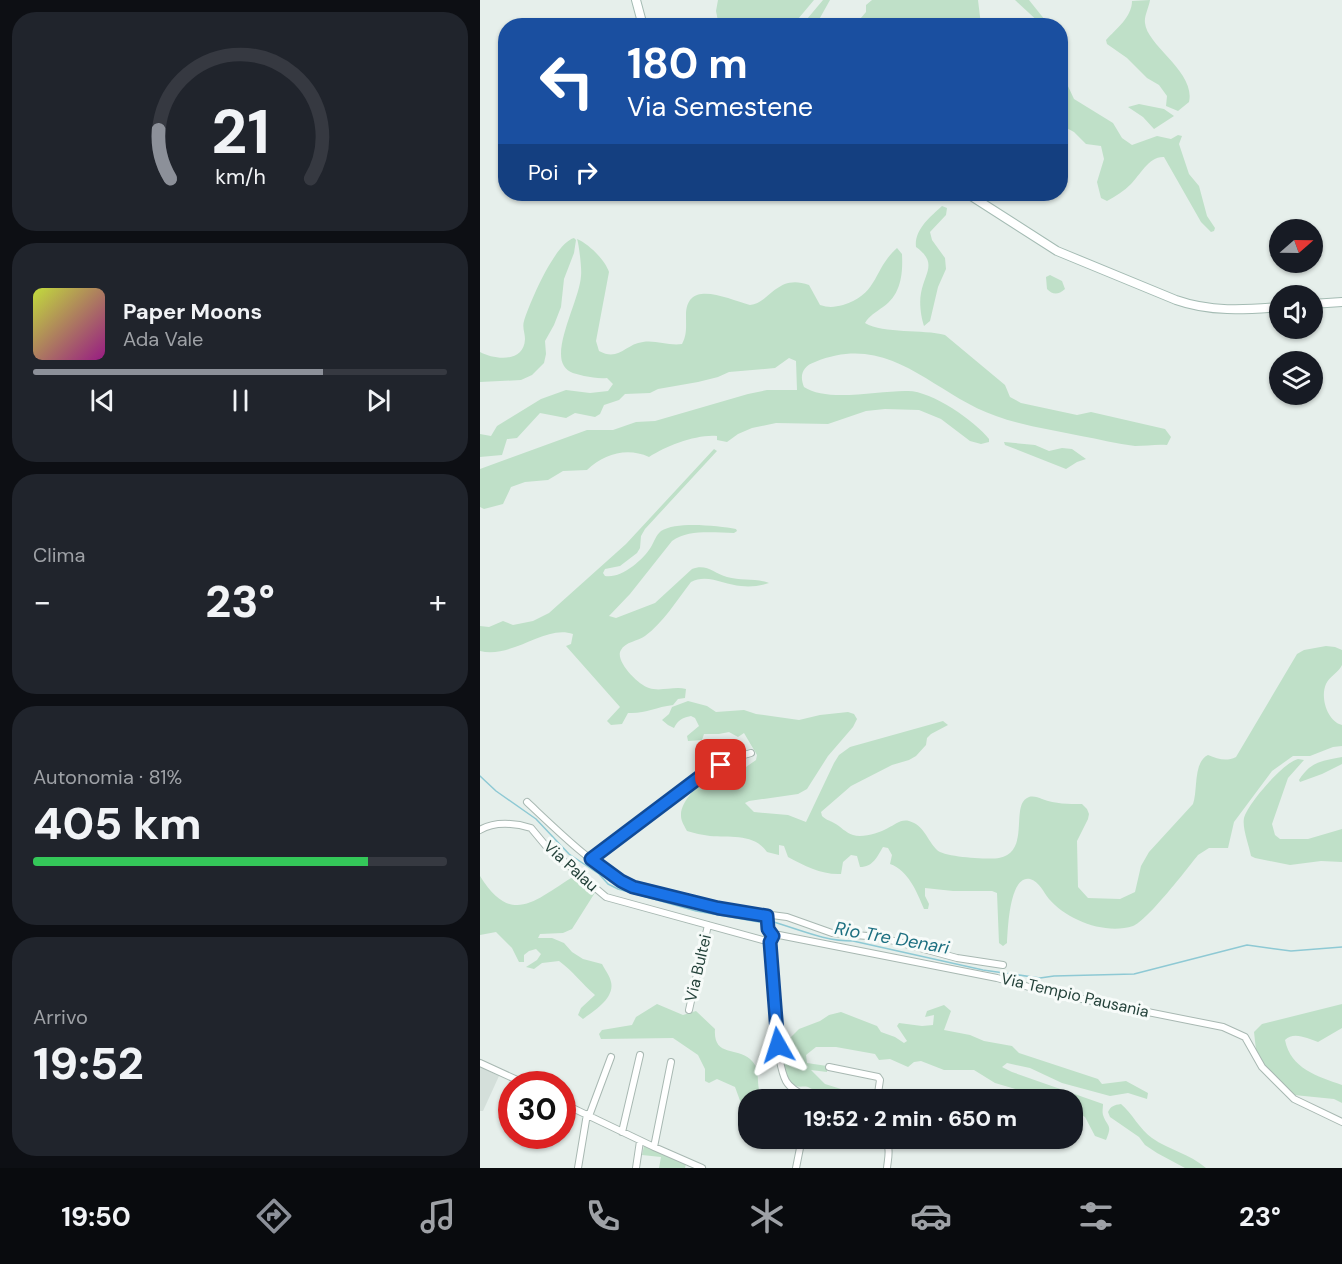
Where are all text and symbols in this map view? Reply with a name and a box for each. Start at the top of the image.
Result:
text: 180 m [627,36,748,91]
icon: left [528,42,606,120]
text: Via Semestene [627,89,813,124]
text: 21 [211,91,269,172]
icon: right [570,156,603,189]
text: Poi [528,158,558,187]
text: km/h [215,163,265,191]
north arrow [1269,219,1323,273]
map controls [1269,219,1323,405]
button: sound [1269,285,1323,339]
text: Paper Moons [123,297,262,326]
text: Ada Vale [123,326,203,352]
button: layers [1269,351,1323,405]
icon: previous [86,384,119,417]
icon: pause [224,384,257,417]
icon: next [362,384,395,417]
text: Clima [33,542,85,568]
text: 23° [205,572,275,631]
text: − [33,580,51,623]
text: + [429,580,447,623]
pin [695,739,746,790]
icon: arrive [704,748,737,781]
text: Autonomia · 81% [33,764,182,790]
text: 405 km [33,794,202,853]
street label: Via Palau [539,836,603,896]
water label: Rio Tre Denari [833,916,952,960]
street label: Via Bultei [680,932,716,1004]
street label: Via Tempio Pausania [999,968,1151,1022]
text: Arrivo [33,1004,88,1030]
position arrow [746,1013,810,1077]
text: 19:52 [33,1034,144,1093]
speed limit sign: 30 [498,1071,576,1149]
text: 19:52 · 2 min · 650 m [804,1104,1017,1133]
icon: directions [253,1195,295,1237]
icon: music [417,1195,459,1237]
icon: phone [582,1195,624,1237]
icon: climate [746,1195,788,1237]
icon: car [910,1195,952,1237]
icon: filters [1075,1195,1117,1237]
text: 19:50 [61,1199,131,1234]
text: 23° [1239,1199,1281,1234]

